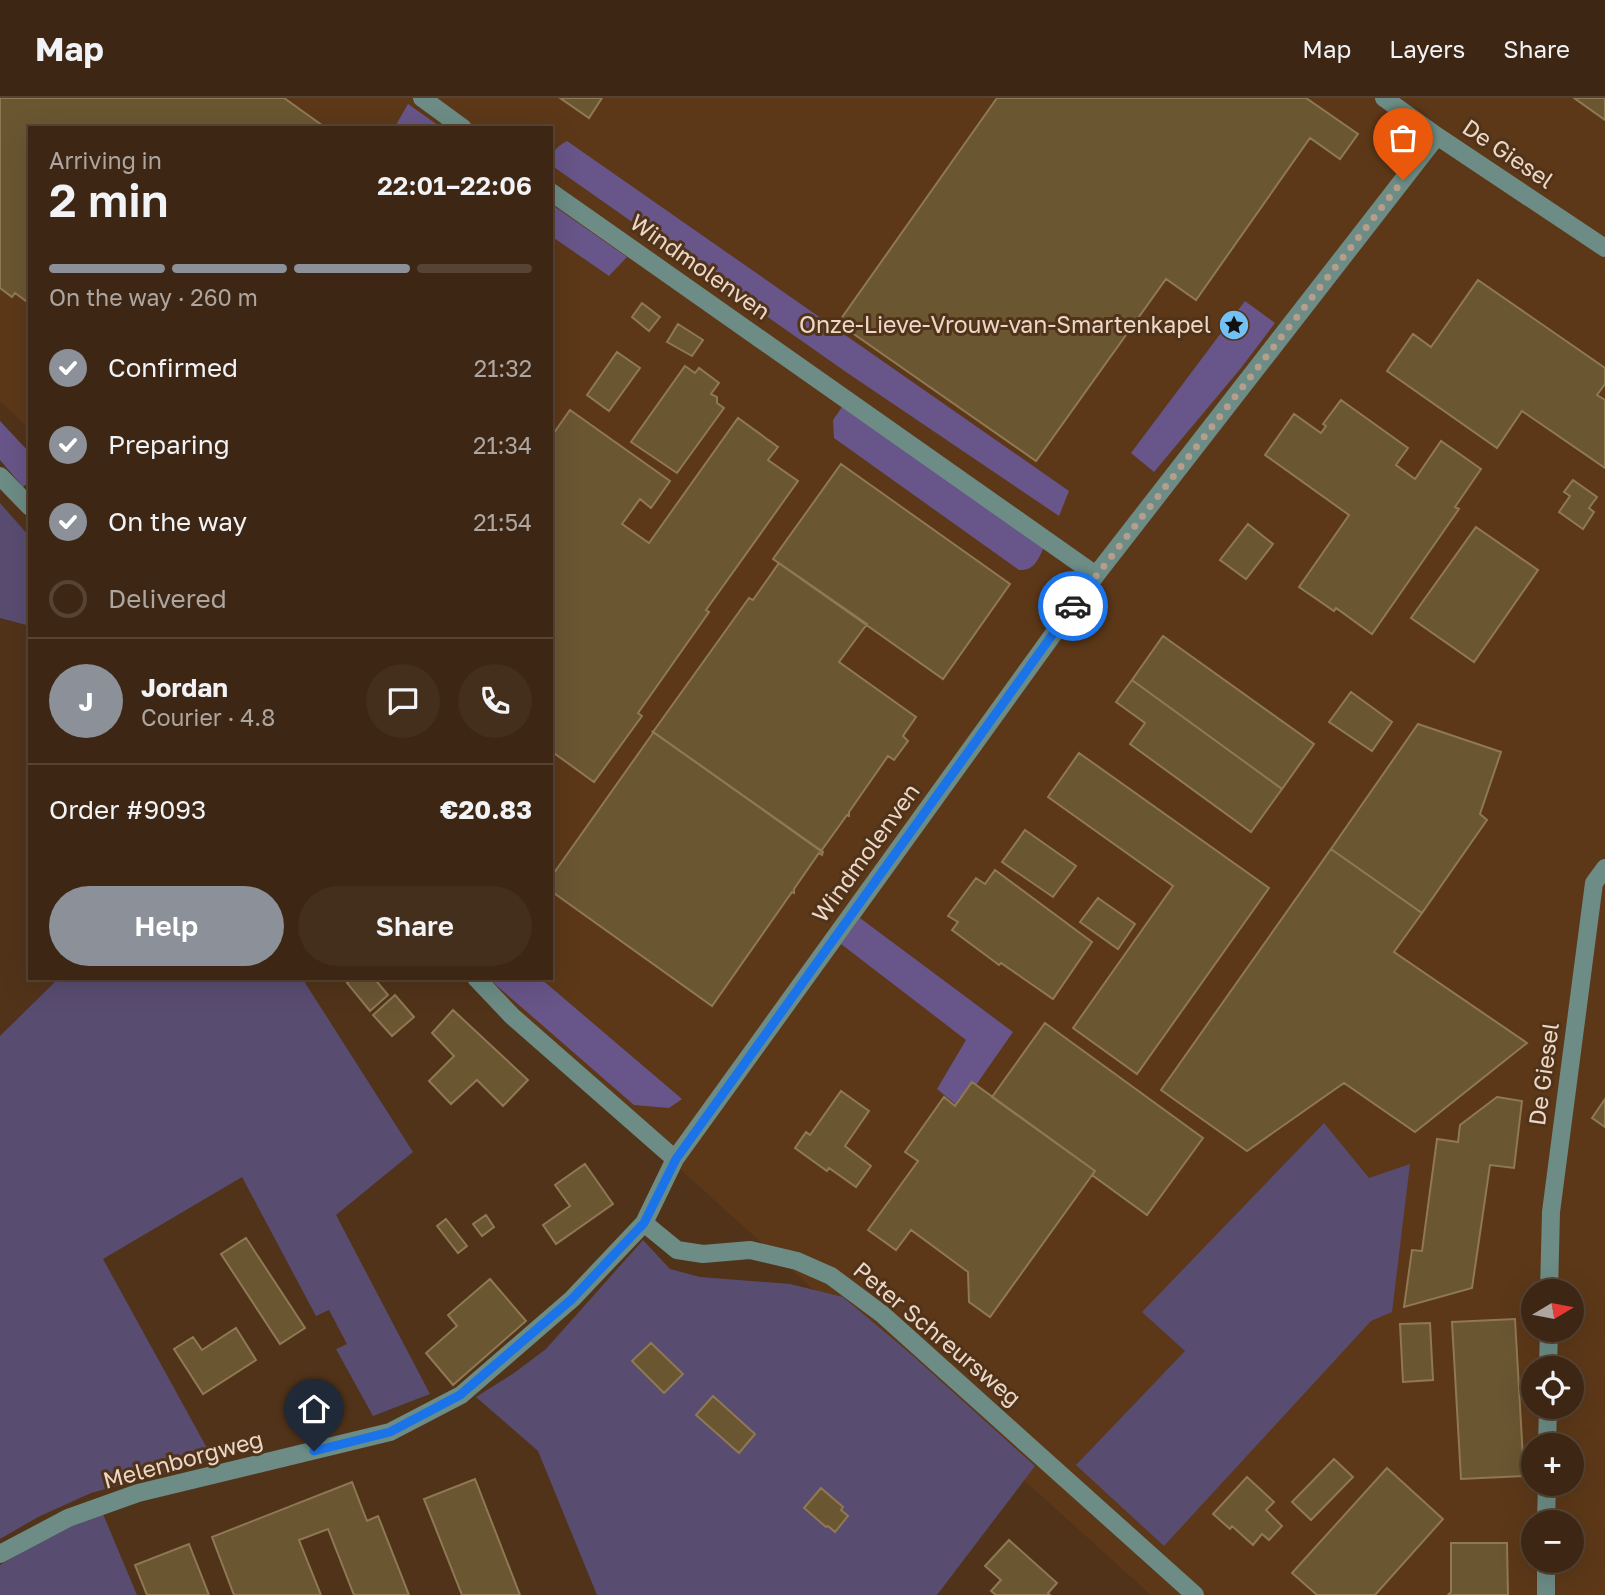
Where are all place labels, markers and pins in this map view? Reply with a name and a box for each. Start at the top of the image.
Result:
pin [1373,108,1433,180]
place icon: Onze-Lieve-Vrouw-van-Smartenkapel [1217,308,1251,342]
place label: Onze-Lieve-Vrouw-van-Smartenkapel [799,310,1211,338]
pin [284,1379,344,1451]

